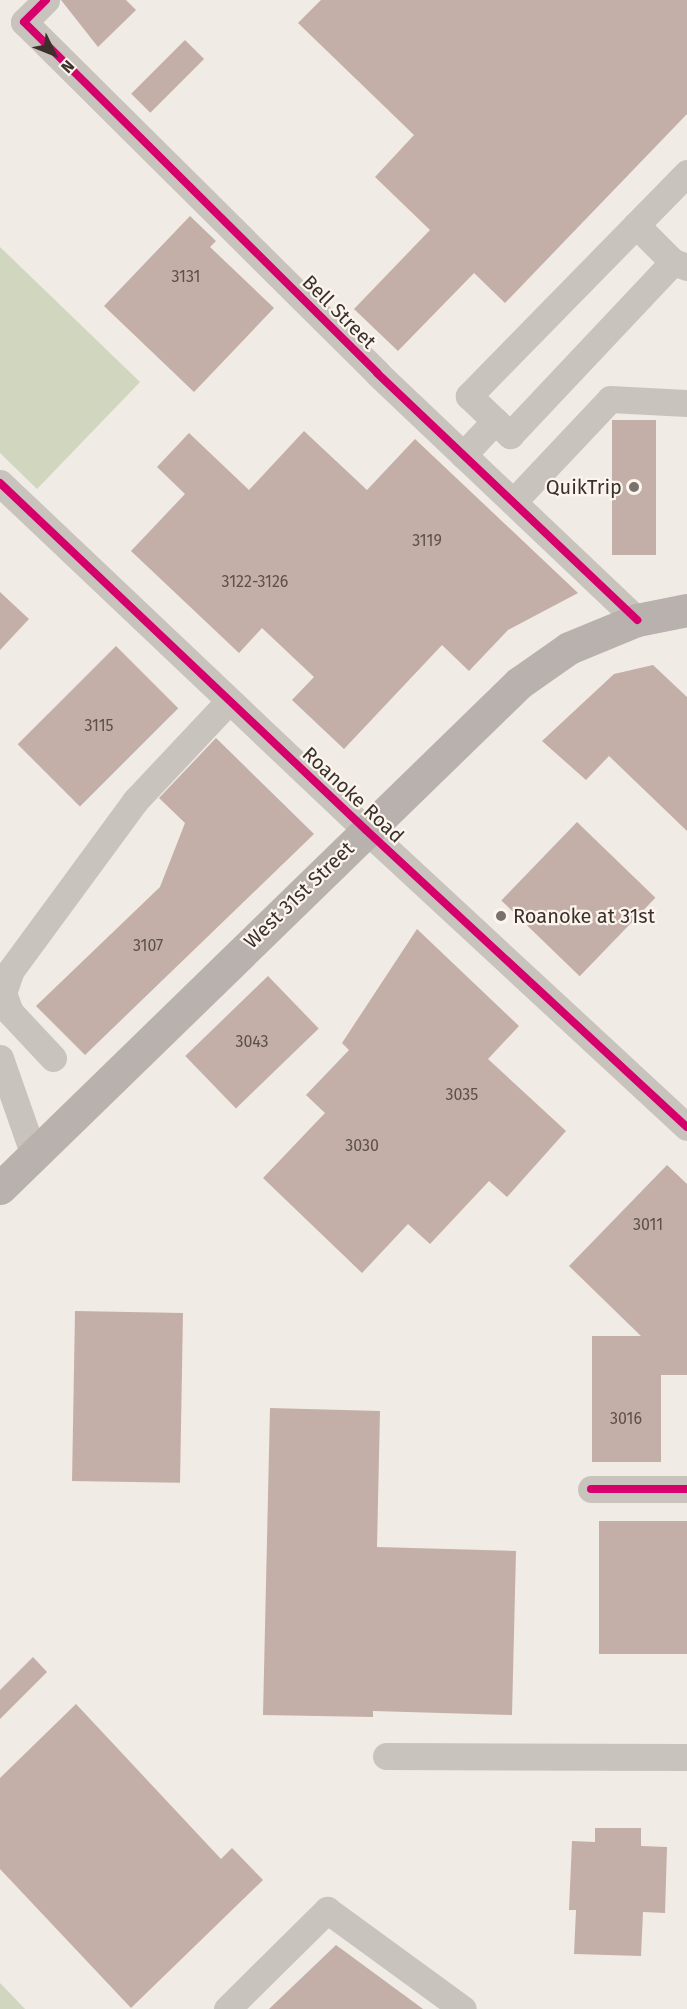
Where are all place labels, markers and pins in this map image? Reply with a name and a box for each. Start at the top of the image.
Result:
place label: QuikTrip [546,475,622,499]
marker: QuikTrip [627,480,641,494]
place label: Roanoke at 31st [513,904,655,928]
marker: Roanoke at 31st [494,909,508,923]

